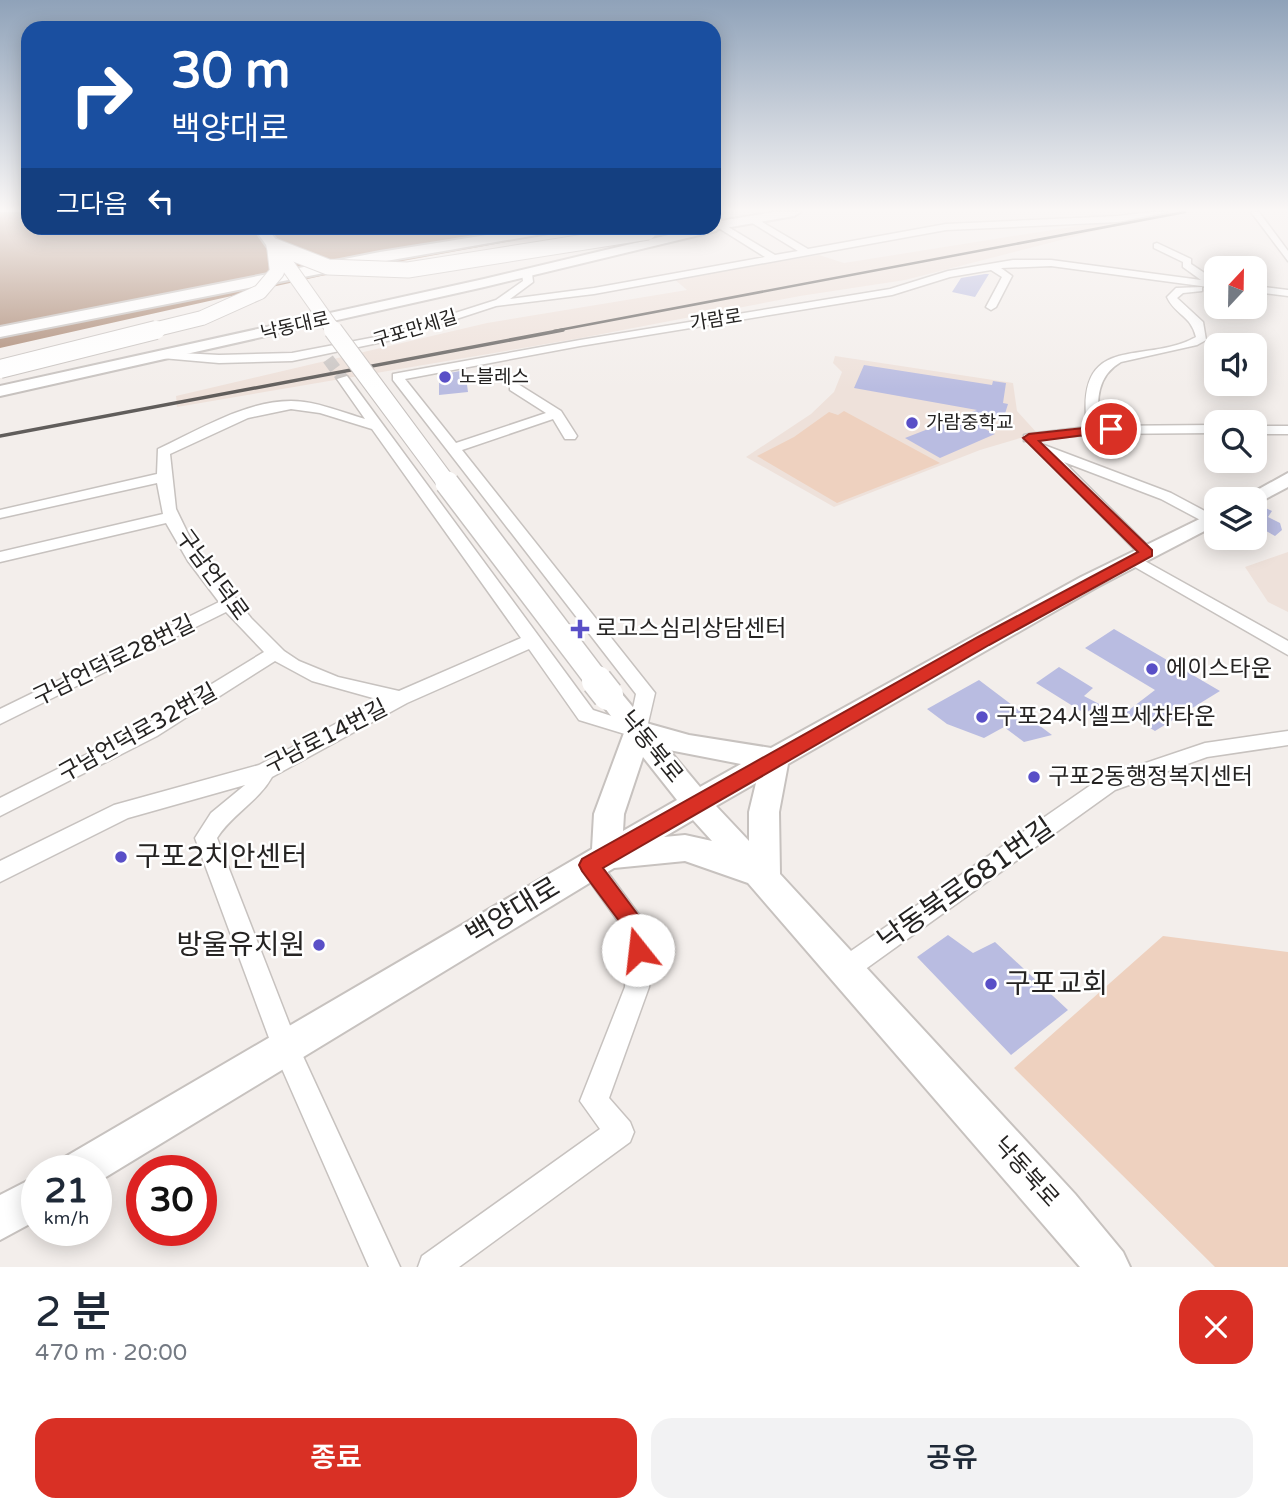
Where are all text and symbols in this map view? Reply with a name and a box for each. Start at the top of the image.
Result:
text: 30 m [171,42,290,101]
icon: right [56,49,147,140]
text: 백양대로 [171,110,289,148]
icon: left [142,182,180,220]
text: 그다음 [56,189,128,220]
north arrow [1204,256,1267,318]
map controls [1204,256,1267,550]
street label: 가람로 [688,305,744,335]
street label: 구포만세길 [370,306,460,352]
street label: 낙동대로 [258,307,332,345]
button: sound [1204,333,1267,396]
place label: 노블레스 [459,366,529,388]
marker: 노블레스 [437,369,453,385]
pin [1081,399,1141,459]
icon: arrive [1092,410,1130,448]
button: search [1204,410,1267,473]
place label: 가람중학교 [926,412,1013,434]
marker: 가람중학교 [904,415,920,431]
button: layers [1204,487,1267,550]
street label: 구남언덕로 [170,524,254,626]
street label: 구남언덕로28번길 [28,610,200,712]
place label: 로고스심리상담센터 [596,615,786,643]
marker: 로고스심리상담센터 [570,619,590,639]
place label: 에이스타운 [1166,655,1272,683]
marker: 에이스타운 [1144,661,1160,677]
street label: 구남언덕로32번길 [54,678,222,788]
street label: 구남로14번길 [260,694,392,780]
place label: 구포24시셀프세차타운 [996,703,1215,731]
street label: 낙동북로 [613,705,689,789]
marker: 구포24시셀프세차타운 [974,709,990,725]
place label: 구포2동행정복지센터 [1048,763,1253,791]
marker: 구포2동행정복지센터 [1026,769,1042,785]
street label: 낙동북로681번길 [871,811,1061,957]
place label: 구포2치안센터 [135,840,307,874]
marker: 구포2치안센터 [113,849,129,865]
street label: 백양대로 [460,870,566,952]
position arrow [601,913,675,987]
place label: 방울유치원 [176,928,305,962]
marker: 방울유치원 [311,937,327,953]
place label: 구포교회 [1005,967,1108,1001]
marker: 구포교회 [983,976,999,992]
street label: 낙동북로 [987,1131,1065,1213]
speed limit sign: 30 [126,1155,217,1246]
text: 21 [45,1170,88,1212]
text: km/h [44,1207,89,1229]
text: 2 분 [35,1287,111,1338]
button: close [1179,1290,1253,1364]
text: 470 m · 20:00 [35,1339,187,1367]
button: 종료 [35,1418,637,1498]
button: 공유 [651,1418,1253,1498]

